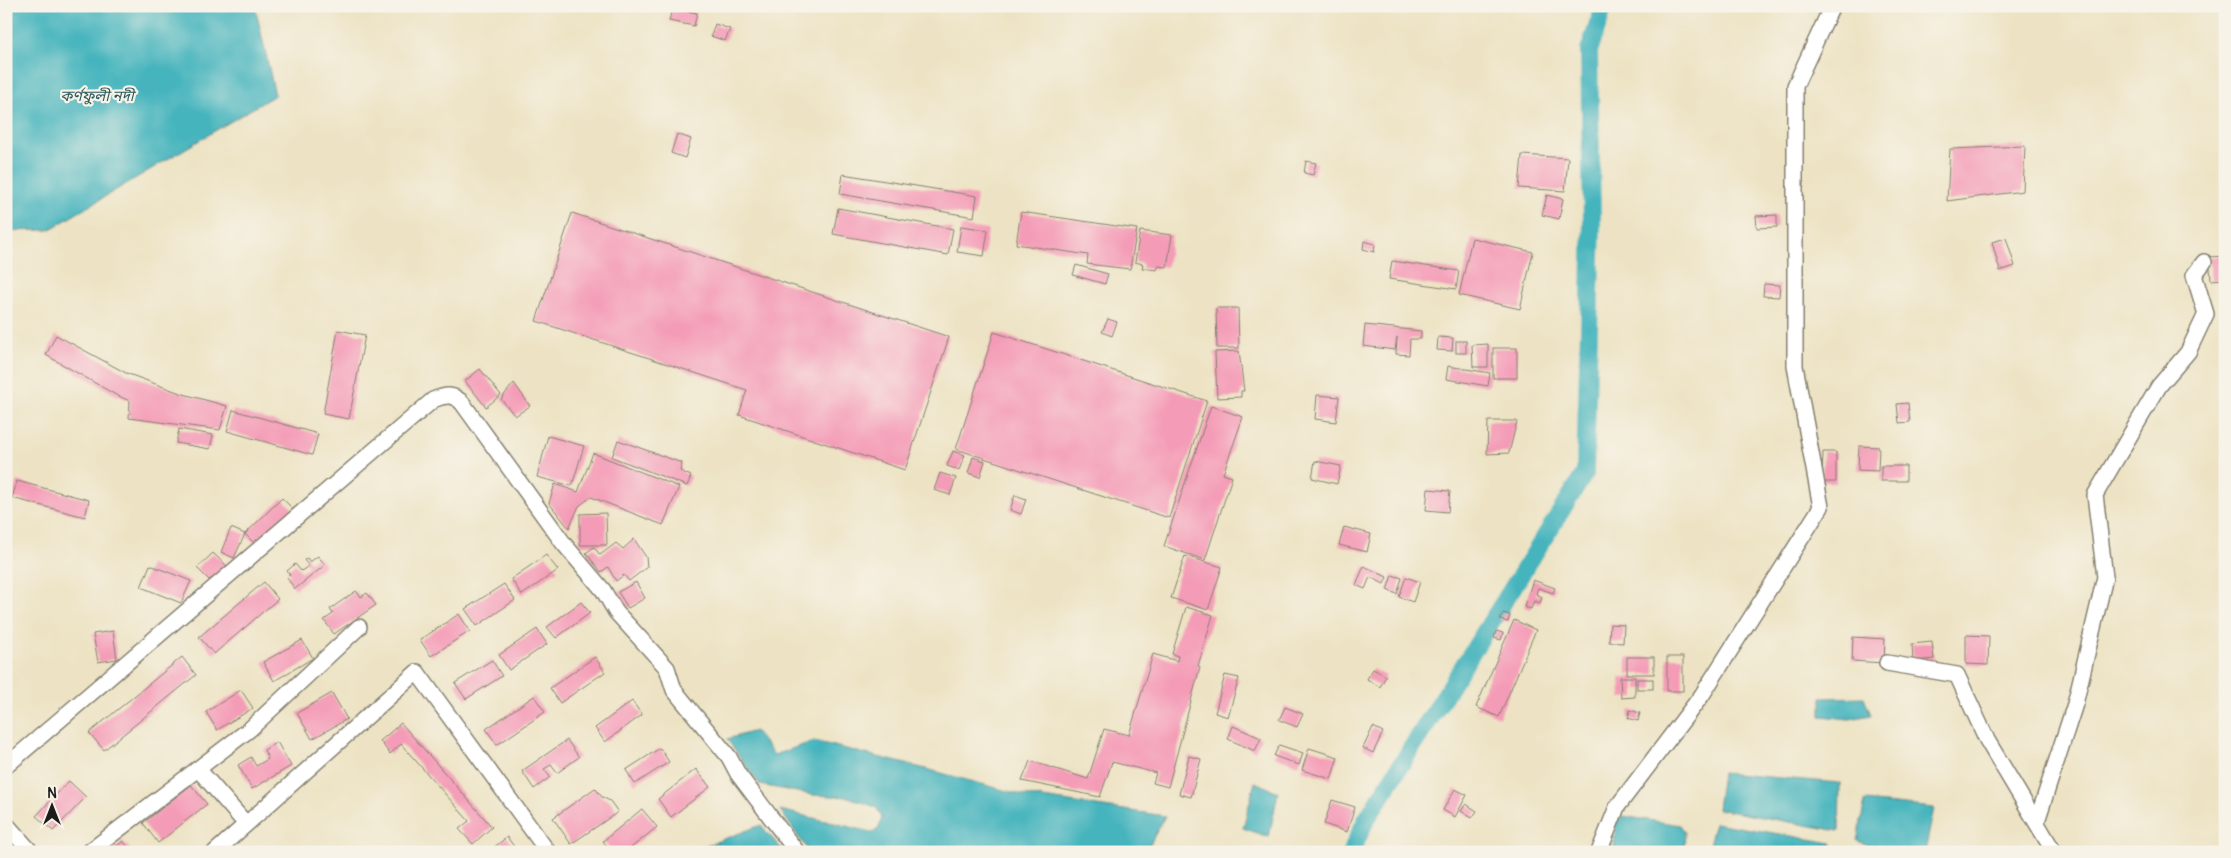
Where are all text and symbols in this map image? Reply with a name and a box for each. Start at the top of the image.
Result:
water label: কর্ণফুলী নদী [60,87,137,106]
north arrow [28,780,78,830]
text: N [47,785,57,802]

